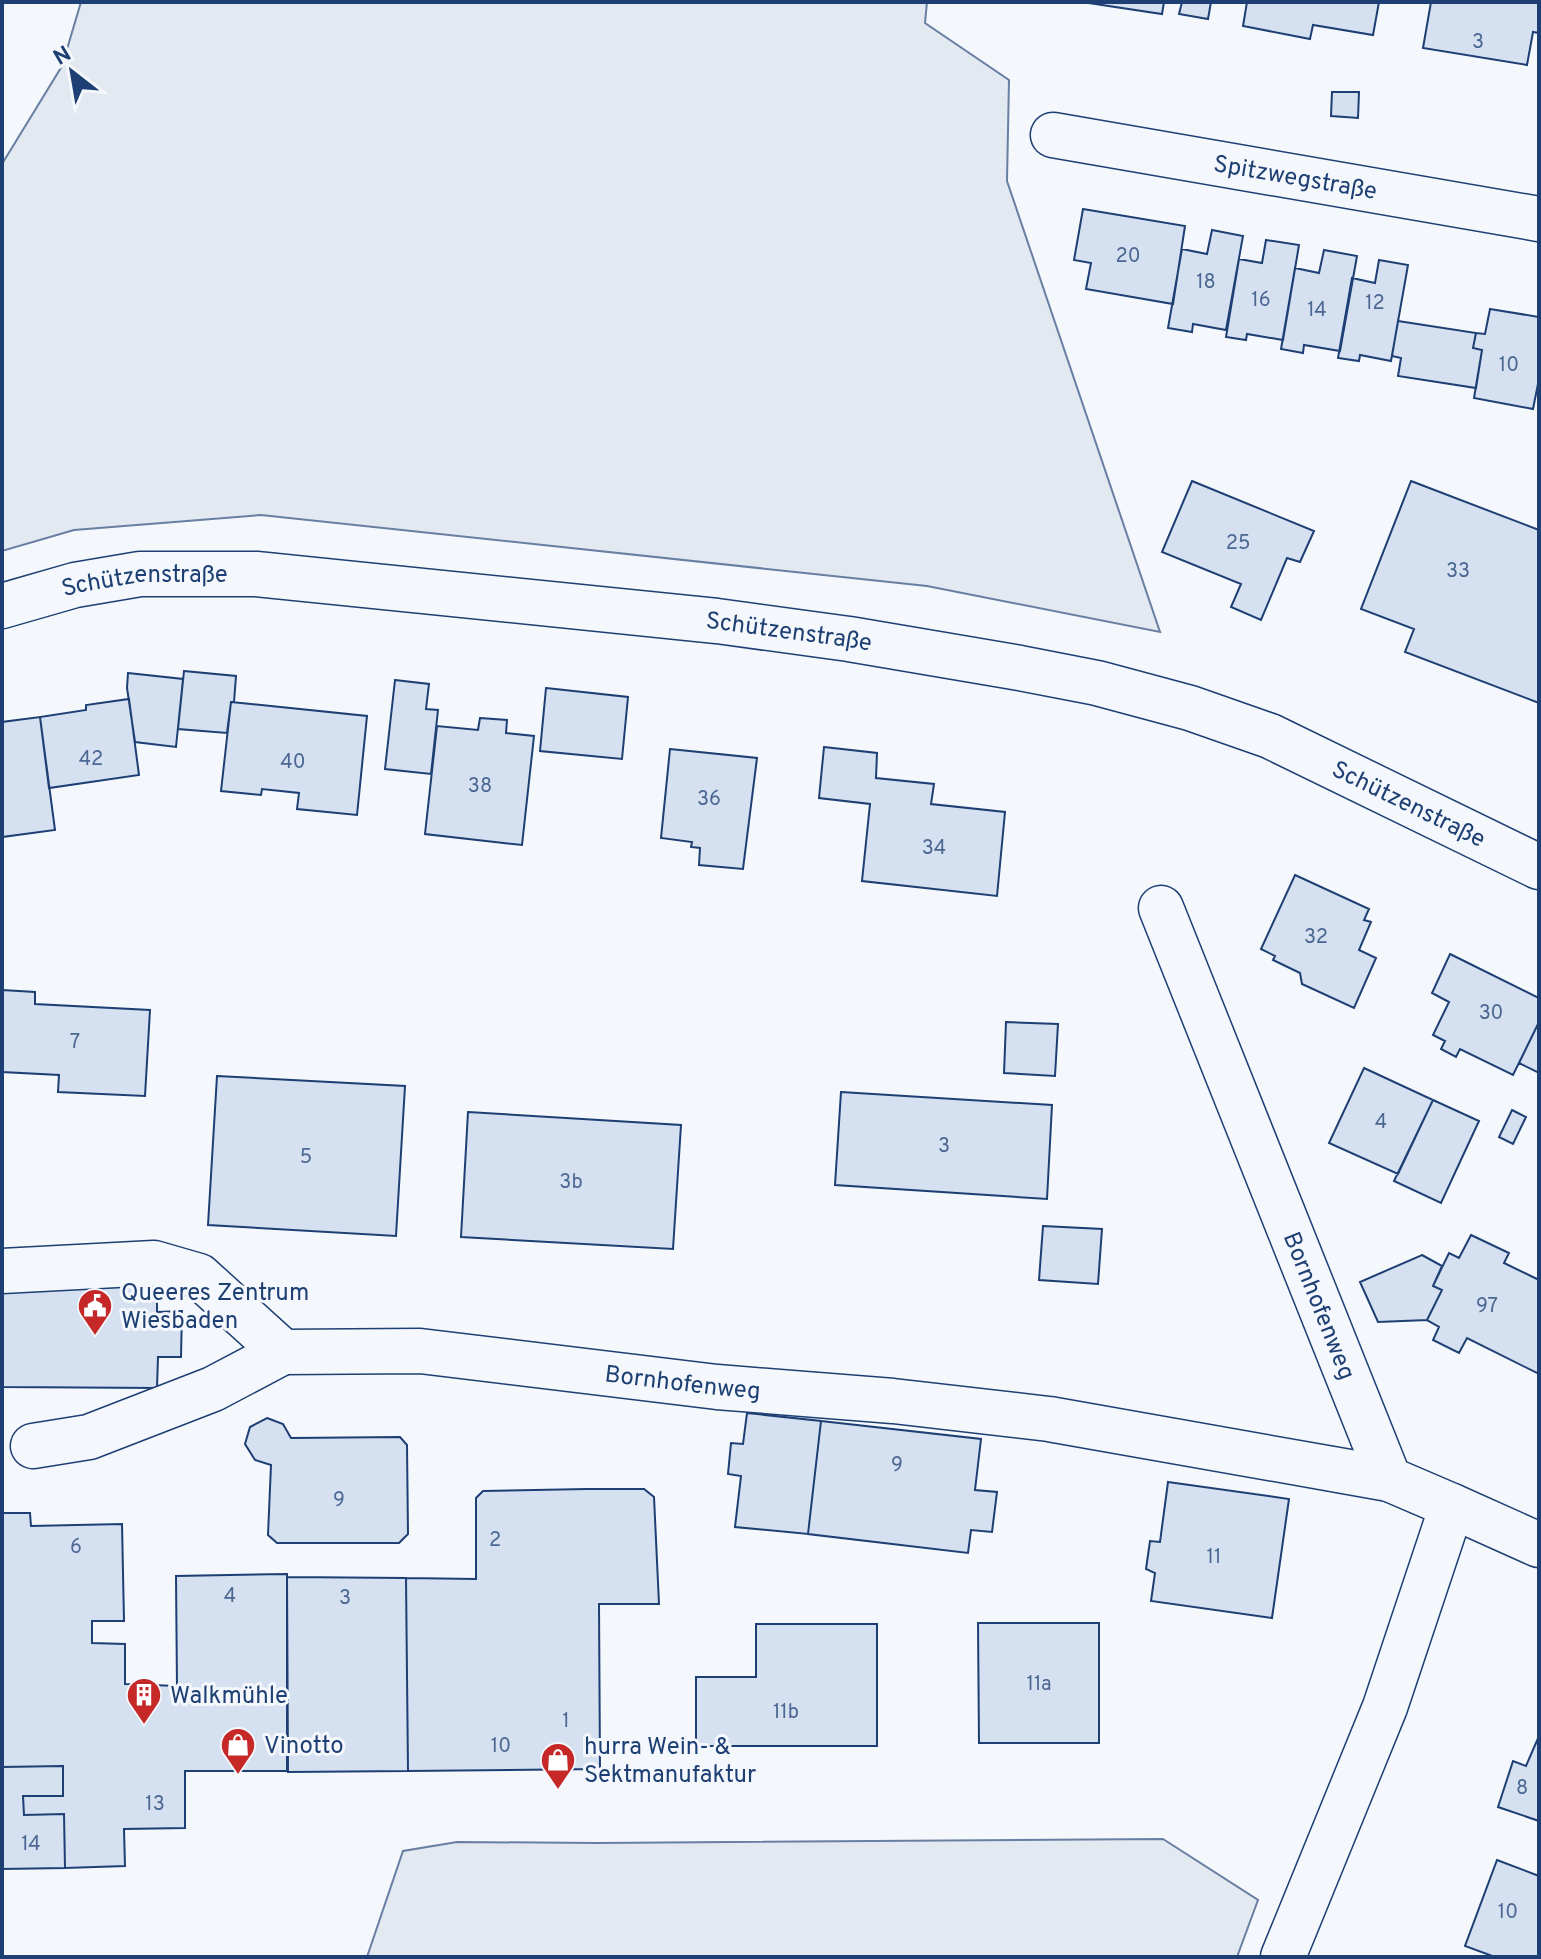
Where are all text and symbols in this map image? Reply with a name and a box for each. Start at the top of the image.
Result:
house number: 3 [1472,30,1484,56]
north arrow [32,32,112,112]
text: N [49,41,77,73]
street label: Spitzwegstraße [1211,150,1379,208]
house number: 20 [1115,244,1141,270]
house number: 18 [1196,270,1216,296]
house number: 16 [1251,288,1271,314]
house number: 12 [1365,291,1385,317]
house number: 14 [1307,298,1327,324]
house number: 10 [1499,353,1519,379]
house number: 25 [1226,531,1250,557]
house number: 33 [1446,559,1470,585]
street label: Schützenstraße [58,561,228,605]
street label: Schützenstraße [704,607,874,660]
house number: 42 [79,747,103,773]
house number: 40 [280,750,306,776]
street label: Schützenstraße [1326,755,1490,856]
house number: 38 [468,774,492,800]
house number: 36 [697,787,721,813]
house number: 34 [922,836,946,862]
house number: 32 [1304,925,1328,951]
house number: 30 [1479,1001,1503,1027]
house number: 7 [70,1030,80,1056]
house number: 4 [1375,1110,1387,1136]
house number: 3 [938,1134,950,1160]
house number: 5 [300,1145,312,1171]
house number: 3b [559,1170,583,1196]
street label: Bornhofenweg [1275,1228,1361,1385]
place label: Queeres Zentrum Wiesbaden [121,1279,309,1337]
public building icon: Queeres Zentrum Wiesbaden [76,1287,114,1337]
house number: 97 [1476,1294,1498,1320]
street label: Bornhofenweg [603,1361,762,1407]
house number: 9 [891,1453,903,1479]
house number: 9 [333,1488,345,1514]
house number: 2 [489,1528,501,1554]
house number: 6 [70,1535,82,1561]
house number: 11 [1207,1545,1221,1571]
house number: 4 [224,1584,236,1610]
house number: 3 [339,1586,351,1612]
house number: 11a [1027,1672,1051,1698]
building icon: Walkmühle [125,1676,163,1726]
place label: Walkmühle [170,1682,288,1712]
house number: 11b [773,1700,799,1726]
house number: 1 [562,1709,570,1735]
shop icon: Vinotto [219,1726,257,1776]
place label: Vinotto [264,1732,344,1762]
place label: hurra Wein- & Sektmanufaktur [584,1733,756,1791]
house number: 10 [491,1734,511,1760]
shop icon: hurra Wein- & Sektmanufaktur [539,1741,577,1791]
house number: 8 [1516,1776,1528,1802]
house number: 13 [145,1792,165,1818]
house number: 14 [21,1832,41,1858]
house number: 10 [1498,1900,1518,1926]

